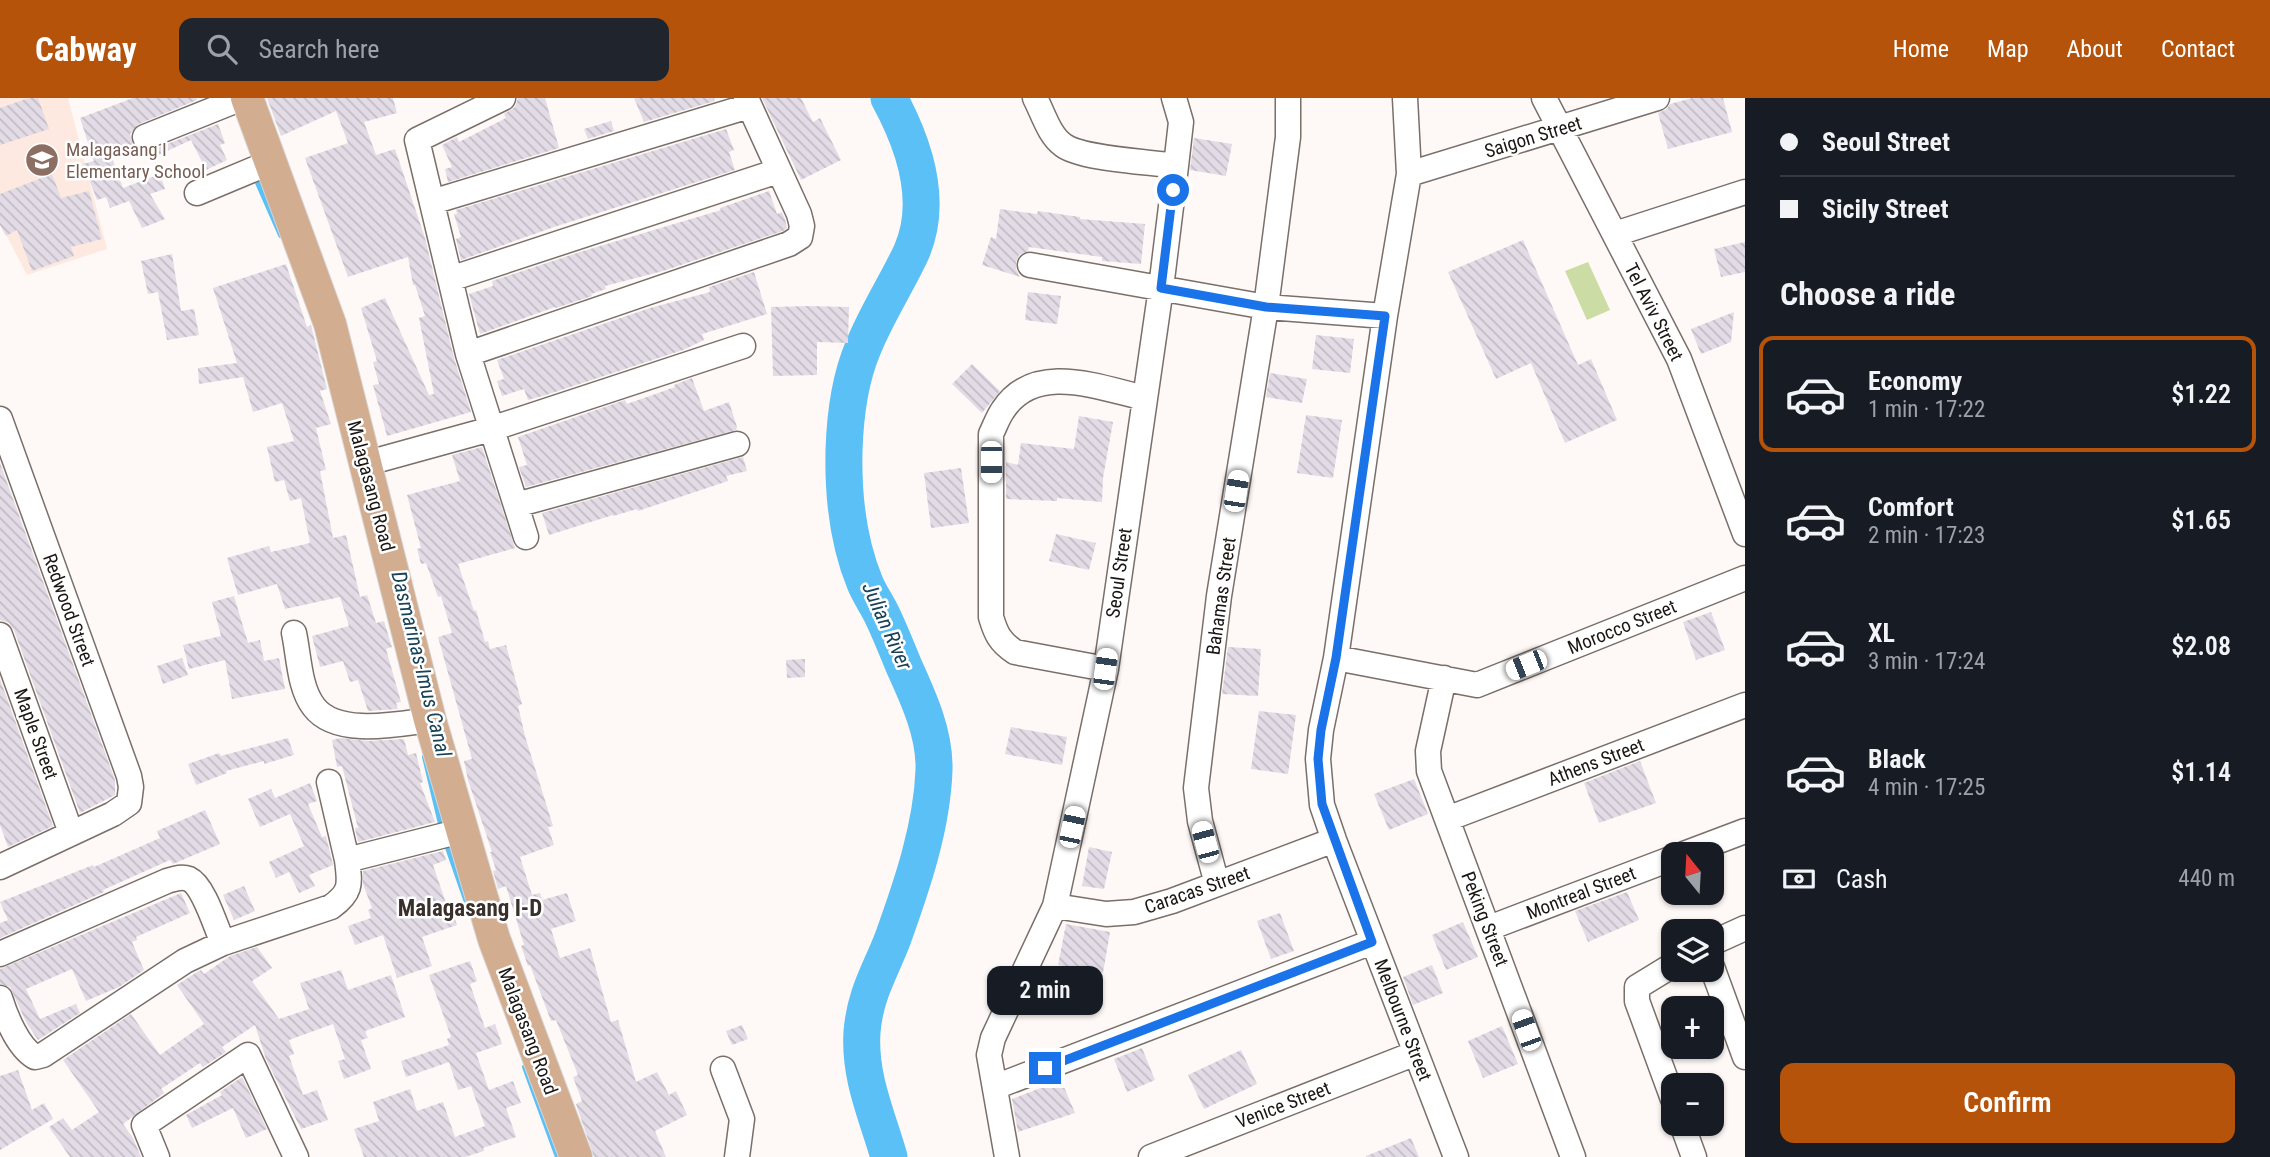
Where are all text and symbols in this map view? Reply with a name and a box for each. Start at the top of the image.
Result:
search box [179,18,669,81]
text: Cabway [35,30,137,69]
icon: search [203,30,241,68]
text: Search here [259,34,380,64]
text: Home [1893,35,1949,63]
text: Map [1987,35,2029,63]
text: About [2067,35,2123,63]
text: Contact [2161,35,2235,63]
street label: Saigon Street [1482,111,1584,163]
text: Seoul Street [1822,127,1950,157]
place label: Malagasang I Elementary School [66,138,205,183]
school or university icon: Malagasang I Elementary School [23,141,61,179]
route start [1157,174,1189,206]
text: Sicily Street [1822,194,1948,224]
street label: Tel Aviv Street [1620,259,1688,365]
text: Choose a ride [1780,275,1955,313]
icon: car [1784,363,1847,426]
text: Economy [1868,366,1962,396]
text: $1.22 [2171,379,2231,409]
text: 1 min · 17:22 [1868,396,1985,423]
street label: Malagasang Road [343,418,399,554]
car [981,441,1002,483]
car [1223,469,1250,513]
icon: car [1784,489,1847,552]
text: Comfort [1868,492,1954,522]
text: $1.65 [2171,505,2231,535]
text: 2 min · 17:23 [1868,522,1985,549]
street label: Seoul Street [1101,526,1137,620]
street label: Bahamas Street [1201,536,1241,656]
street label: Redwood Street [38,551,100,669]
water label: Dasmarinas-Imus Canal [386,569,456,760]
water label: Julian River [857,579,917,674]
street label: Morocco Street [1564,595,1680,659]
icon: car [1784,615,1847,678]
text: XL [1868,618,1895,648]
text: $2.08 [2171,631,2231,661]
car [1092,647,1119,691]
car [1503,647,1550,683]
text: 3 min · 17:24 [1868,648,1985,675]
street label: Maple Street [9,685,63,783]
street label: Athens Street [1545,733,1647,791]
icon: car [1784,741,1847,804]
text: Black [1868,744,1926,774]
text: $1.14 [2171,757,2231,787]
text: 4 min · 17:25 [1868,774,1985,801]
car [1058,804,1087,850]
car [1190,819,1221,865]
north arrow [1661,842,1724,905]
map controls [1661,842,1724,1136]
icon: cash [1780,860,1818,898]
street label: Caracas Street [1141,861,1253,919]
street label: Montreal Street [1523,862,1639,924]
text: Cash [1836,864,1888,894]
text: 440 m [2178,865,2235,892]
street label: Peking Street [1456,868,1514,970]
district label: Malagasang I-D [398,895,542,922]
button: layers [1661,919,1724,982]
street label: Melbourne Street [1369,956,1437,1084]
street label: Malagasang Road [493,964,563,1098]
callout: 2 min [987,967,1103,1016]
text: 2 min [1020,977,1070,1004]
button: + [1661,996,1724,1059]
car [1509,1007,1544,1053]
route end [1029,1052,1061,1084]
button: Confirm [1780,1063,2235,1143]
button: − [1661,1073,1724,1136]
street label: Venice Street [1233,1076,1333,1134]

